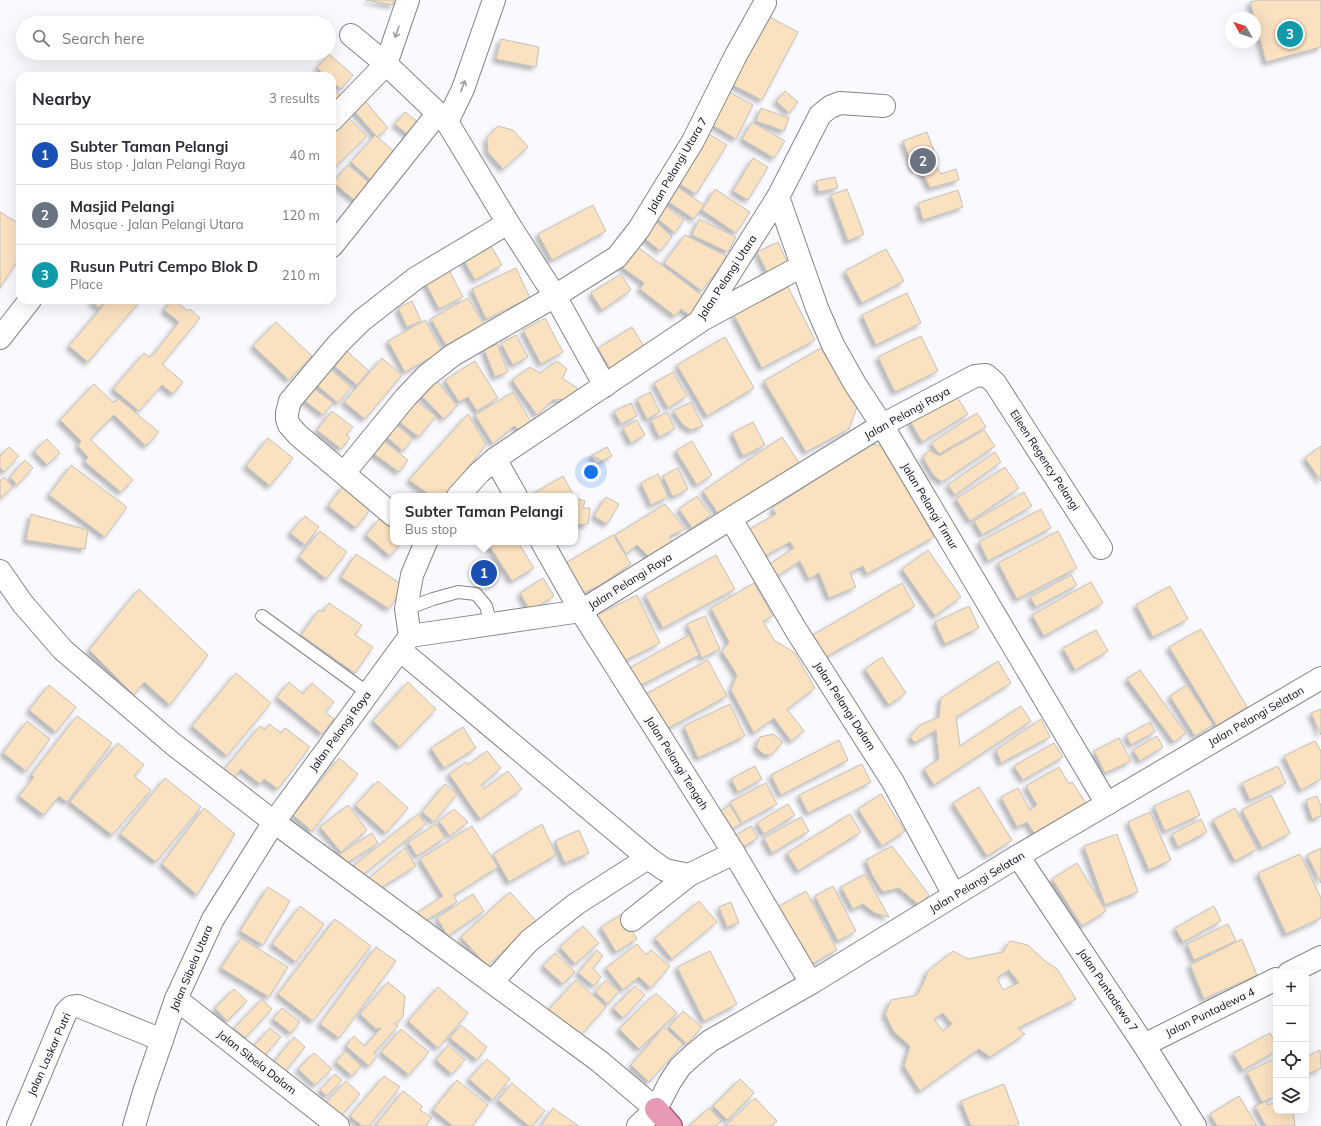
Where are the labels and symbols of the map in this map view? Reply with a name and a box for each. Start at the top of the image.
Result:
north arrow [1225,12,1261,48]
pin: 3 [1277,19,1303,49]
one-way arrow [393,25,400,38]
one-way arrow [460,81,468,93]
street label: Jalan Pelangi Utara 7 [644,115,710,215]
pin: 2 [910,146,936,176]
street label: Jalan Pelangi Utara [694,232,760,322]
street label: Jalan Pelangi Raya [862,384,952,442]
street label: Eileen Regency Pelangi [1007,407,1083,513]
street label: Jalan Pelangi Timur [899,460,961,552]
your location [581,462,601,482]
street label: Jalan Pelangi Raya [586,550,674,612]
pin: 1 [471,558,497,588]
street label: Jalan Pelangi Dalam [811,659,879,753]
street label: Jalan Pelangi Selatan [1206,683,1306,749]
street label: Jalan Pelangi Raya [306,688,374,774]
street label: Jalan Pelangi Tengah [643,714,711,812]
street label: Jalan Pelangi Selatan [927,848,1027,916]
street label: Jalan Sibela Utara [167,923,215,1013]
street label: Jalan Puntadewa 7 [1075,946,1141,1034]
street label: Jalan Puntadewa 4 [1163,984,1257,1040]
street label: Jalan Laskar Putri [24,1010,74,1098]
street label: Jalan Sibela Dalam [215,1027,299,1097]

